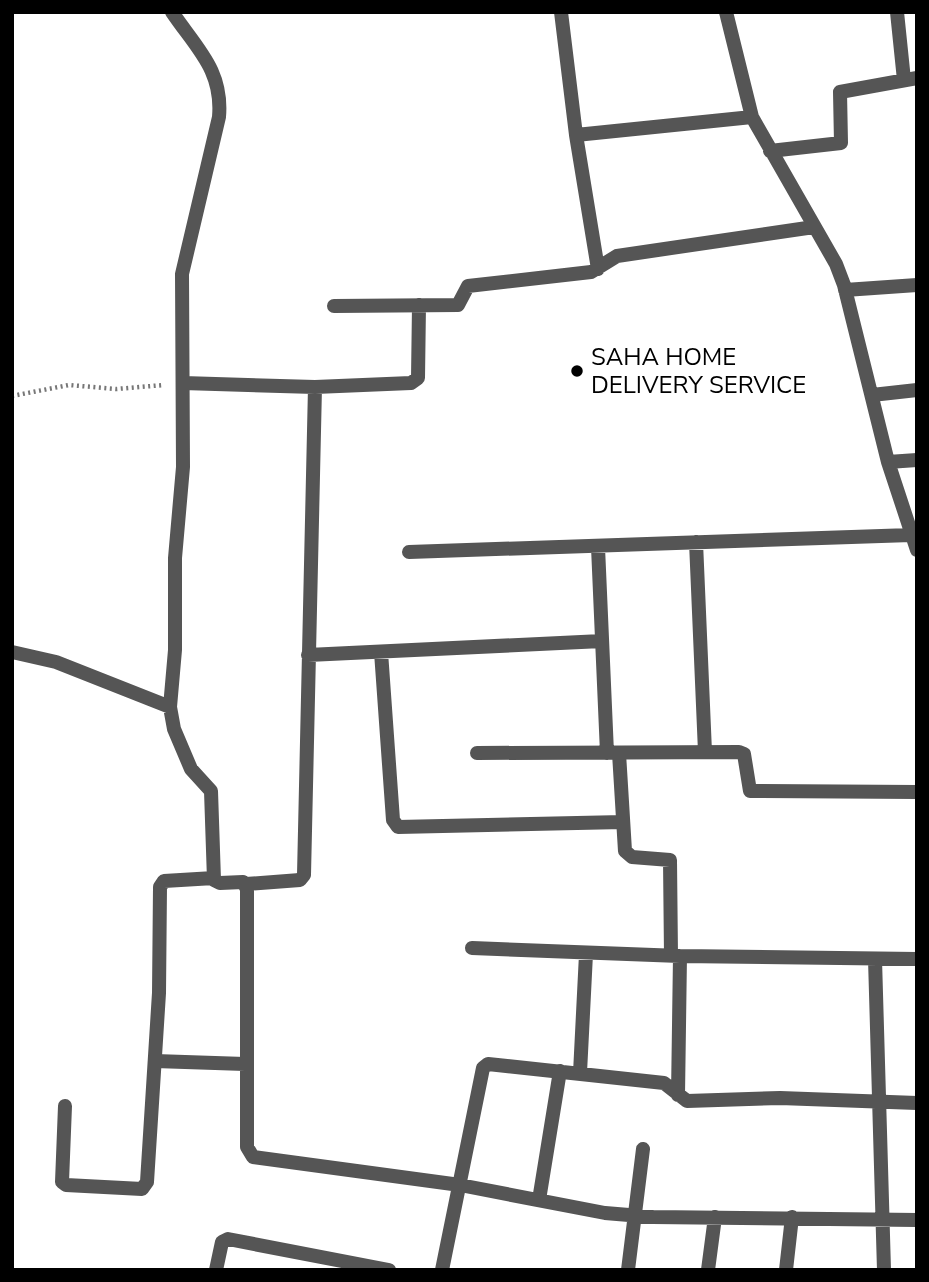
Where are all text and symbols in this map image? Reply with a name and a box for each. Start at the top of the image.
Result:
place label: SAHA HOME DELIVERY SERVICE [591,341,806,401]
marker: SAHA HOME DELIVERY SERVICE [569,363,585,379]

